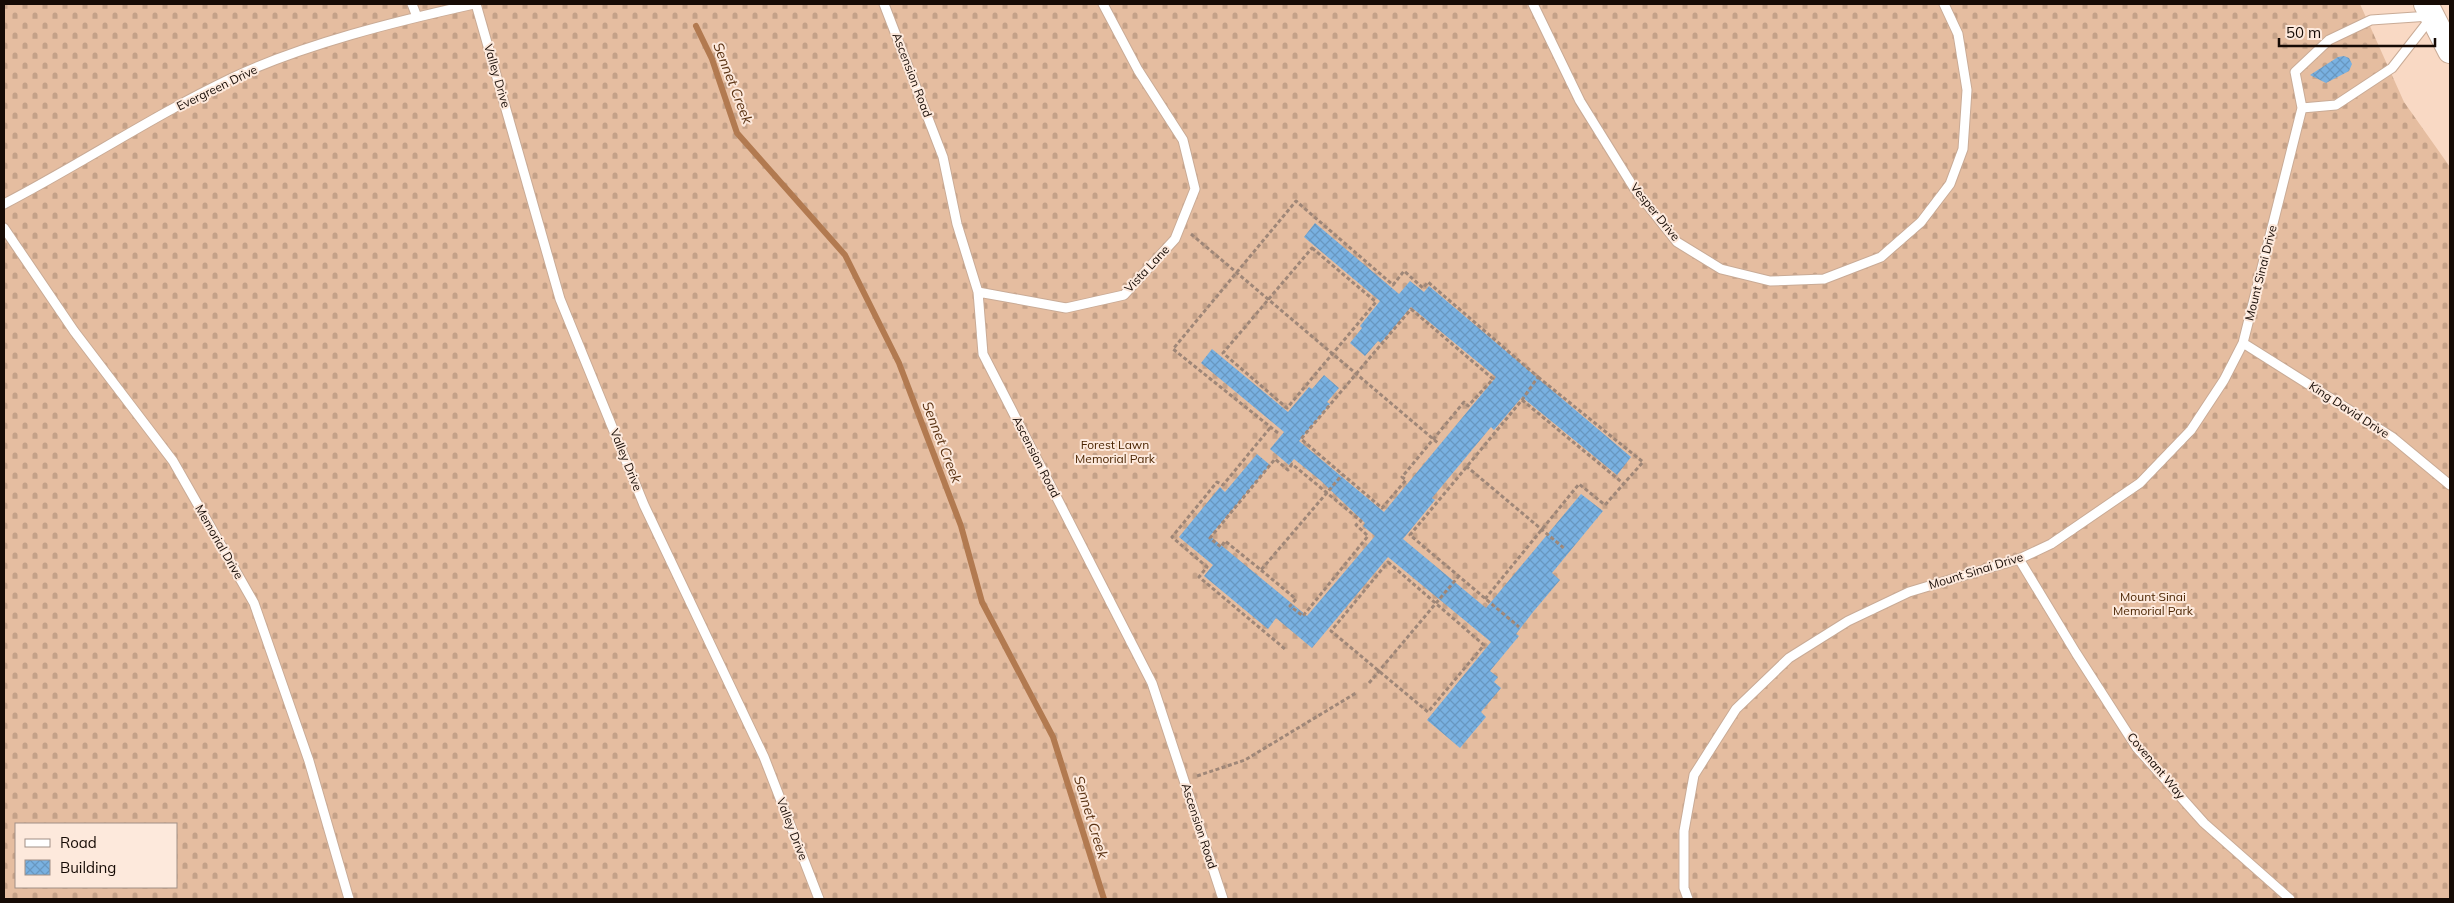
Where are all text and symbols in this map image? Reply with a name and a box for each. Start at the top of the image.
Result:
scale bar [2279,15,2435,47]
text: 50 m [2286,23,2321,42]
street label: Ascension Road [889,30,935,119]
water label: Sennet Creek [709,40,757,127]
street label: Valley Drive [481,42,514,109]
street label: Evergreen Drive [174,62,260,114]
street label: Vesper Drive [1627,180,1683,244]
street label: Mount Sinai Drive [2241,224,2280,322]
street label: Vista Lane [1121,242,1172,295]
street label: King David Drive [2306,378,2392,441]
water label: Sennet Creek [918,399,966,486]
street label: Ascension Road [1009,414,1063,500]
street label: Valley Drive [607,427,646,493]
park label: Forest Lawn Memorial Park [1075,437,1156,466]
street label: Memorial Drive [192,502,247,582]
street label: Mount Sinai Drive [1927,549,2025,592]
park label: Mount Sinai Memorial Park [2113,589,2194,618]
street label: Covenant Way [2124,729,2189,802]
water label: Sennet Creek [1070,773,1112,861]
street label: Ascension Road [1179,781,1220,871]
street label: Valley Drive [774,796,811,862]
legend [15,823,178,888]
text: Road [60,833,97,852]
text: Building [60,858,116,877]

